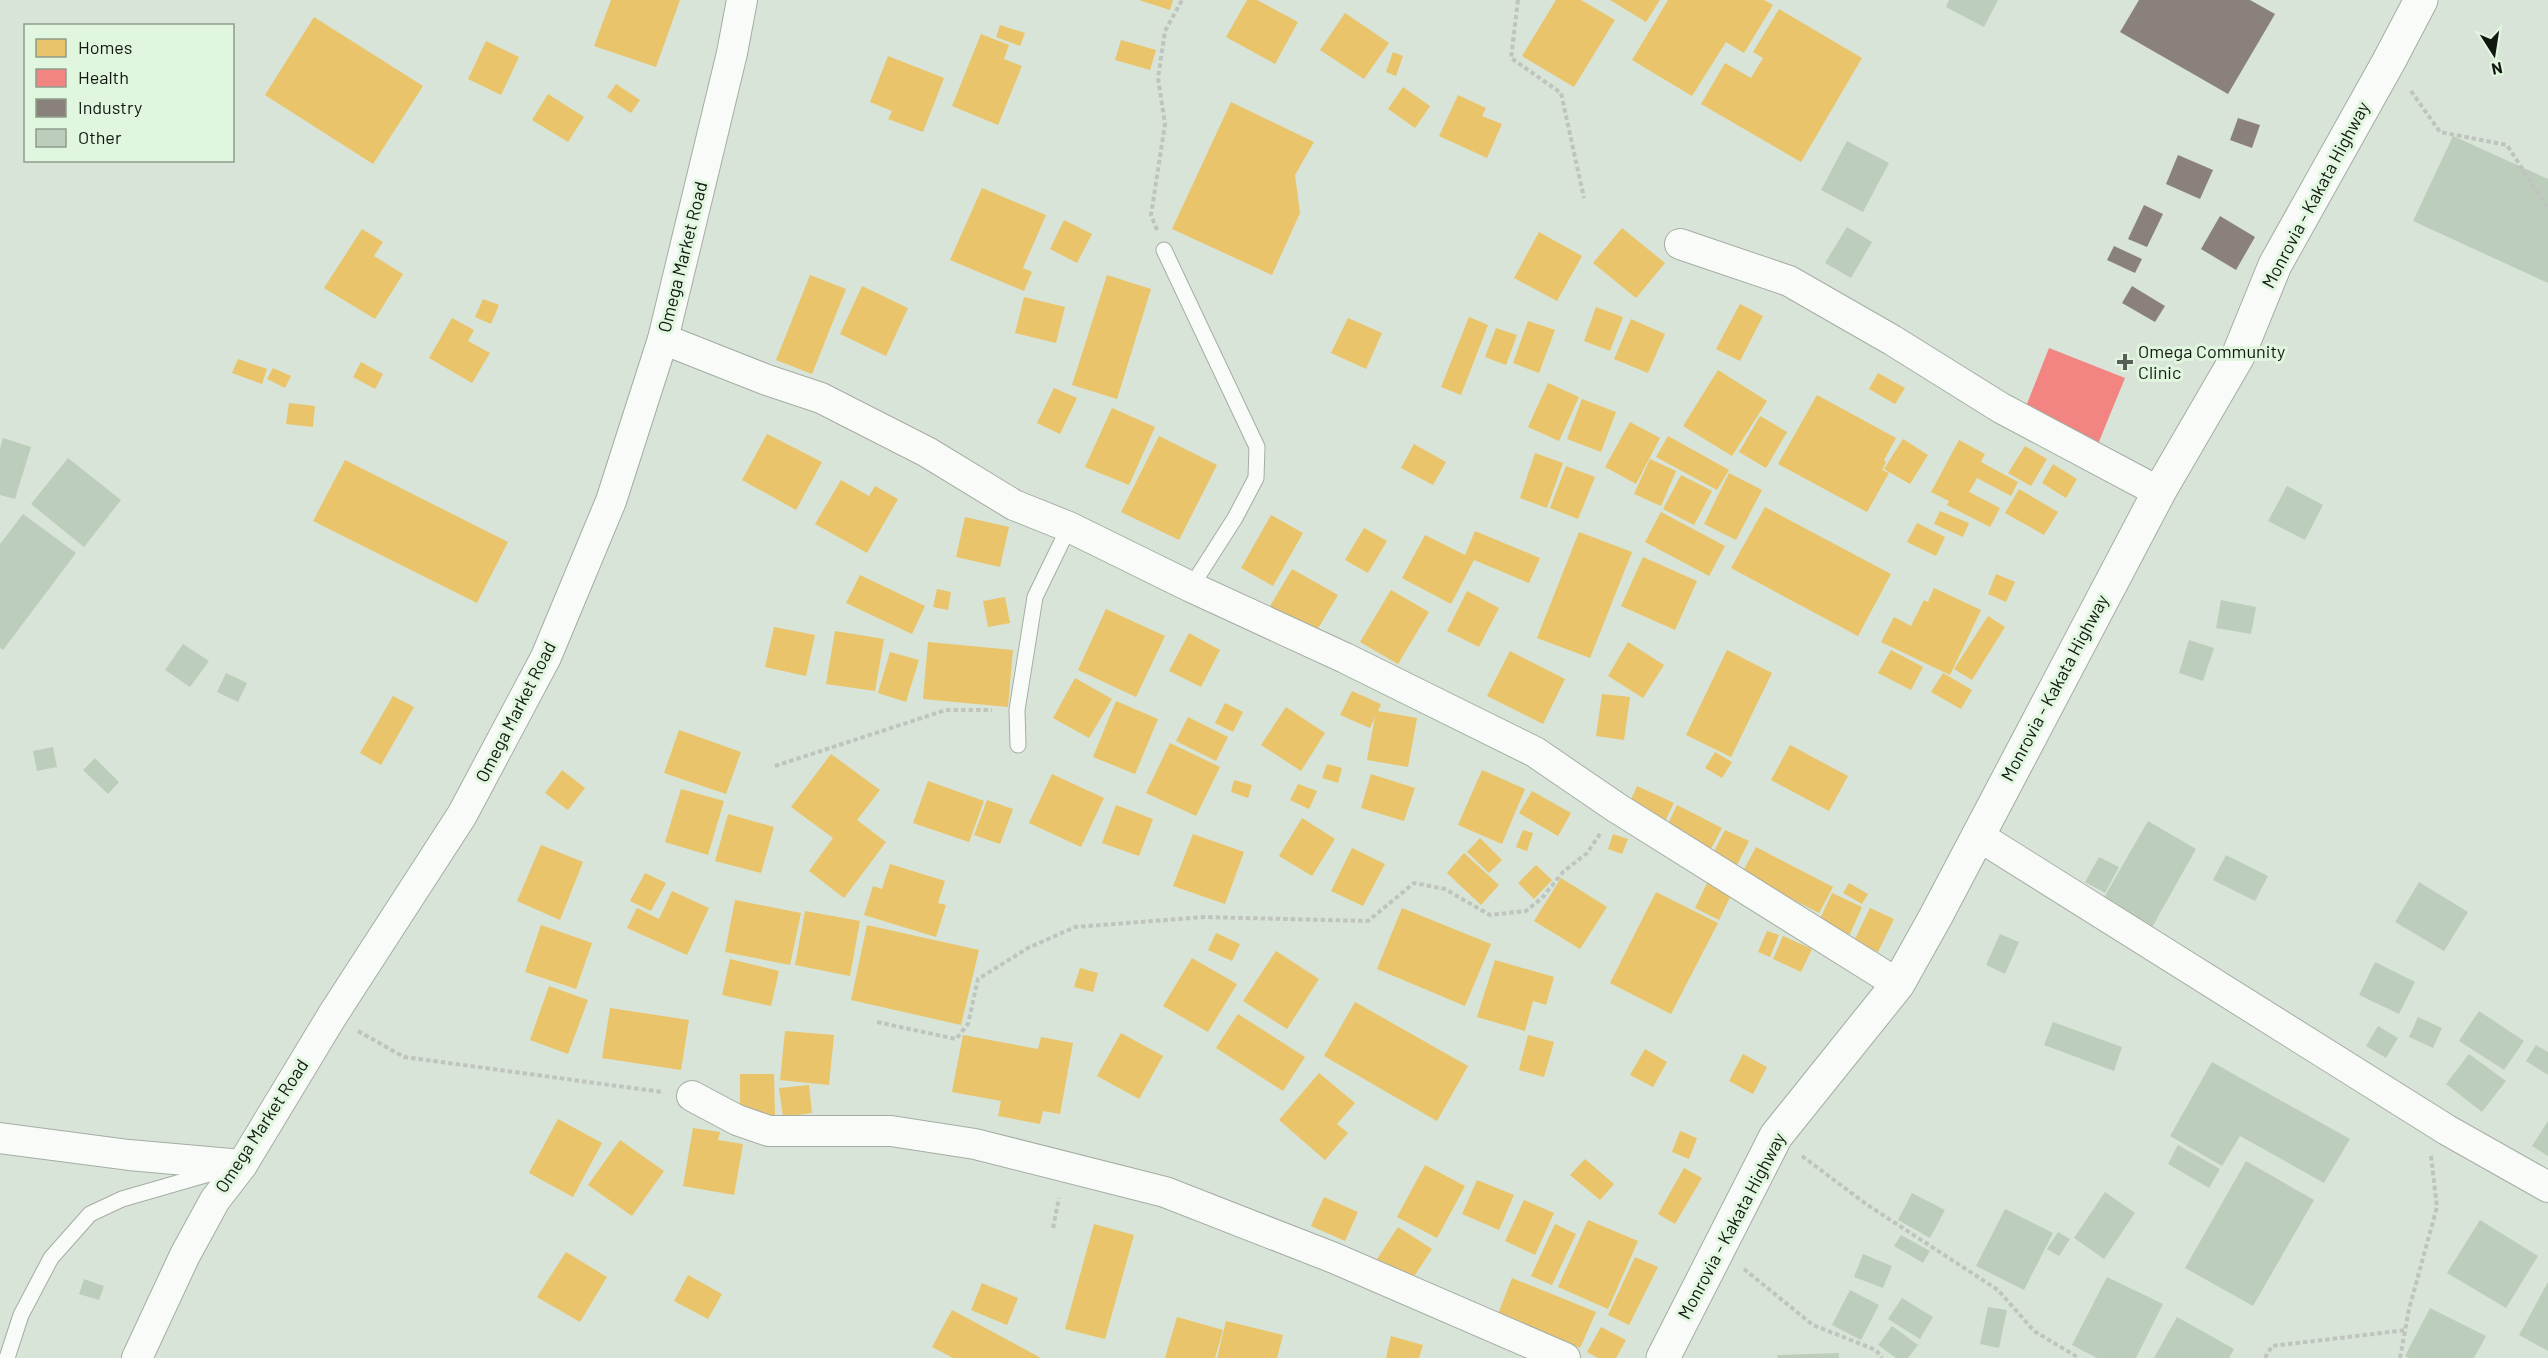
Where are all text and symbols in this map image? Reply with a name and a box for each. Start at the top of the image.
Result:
legend [24,24,234,162]
north arrow [2464,24,2524,84]
text: Homes [78,36,132,58]
text: N [2490,59,2504,80]
text: Health [78,66,129,88]
text: Industry [78,96,142,118]
street label: Monrovia - Kakata Highway [2257,97,2374,292]
text: Other [78,126,122,148]
street label: Omega Market Road [653,179,711,334]
place label: Omega Community Clinic [2138,340,2285,383]
marker: Omega Community Clinic [2116,353,2134,371]
street label: Monrovia - Kakata Highway [1996,590,2113,785]
street label: Omega Market Road [470,638,560,785]
street label: Omega Market Road [210,1055,313,1196]
street label: Monrovia - Kakata Highway [1673,1128,1790,1323]

